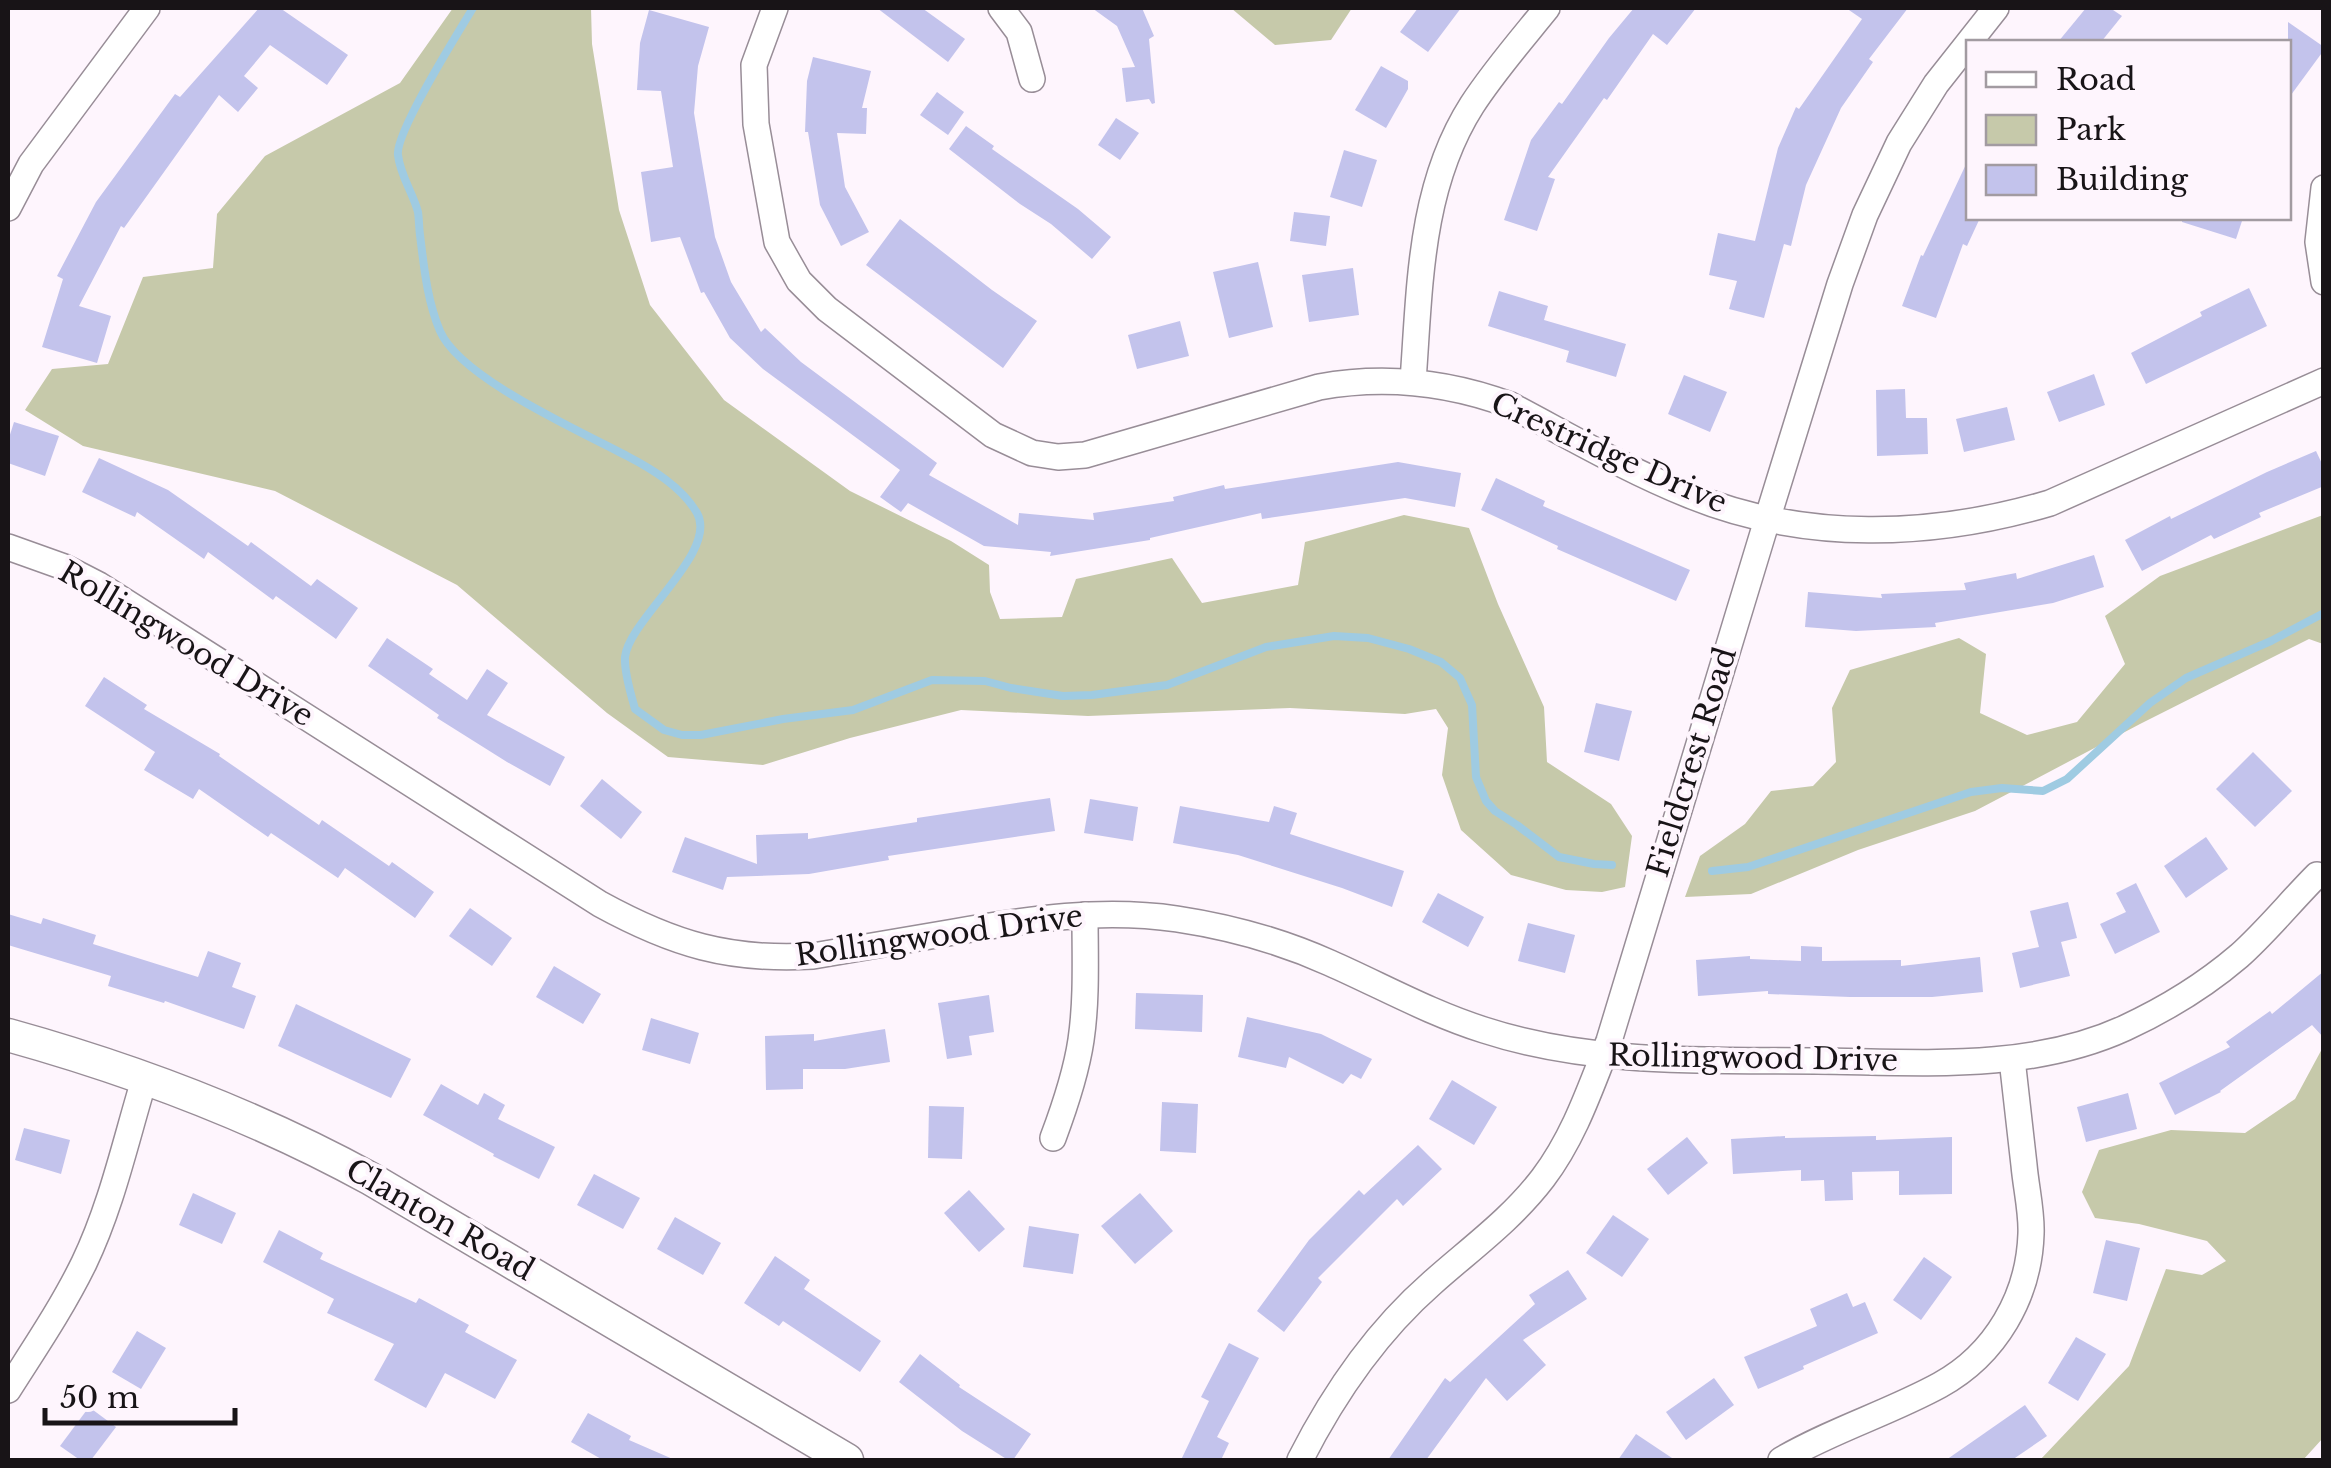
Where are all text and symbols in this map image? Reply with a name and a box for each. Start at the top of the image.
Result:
legend [1966,40,2291,220]
text: Road [2056,61,2136,98]
text: Park [2056,111,2126,148]
text: Building [2056,161,2189,198]
street label: Crestridge Drive [1486,384,1733,521]
street label: Rollingwood Drive [52,553,320,734]
street label: Fieldcrest Road [1639,643,1744,881]
street label: Rollingwood Drive [793,897,1085,974]
street label: Rollingwood Drive [1608,1036,1898,1079]
street label: Clanton Road [340,1151,541,1288]
scale bar [45,1363,235,1425]
text: 50 m [60,1379,139,1416]

